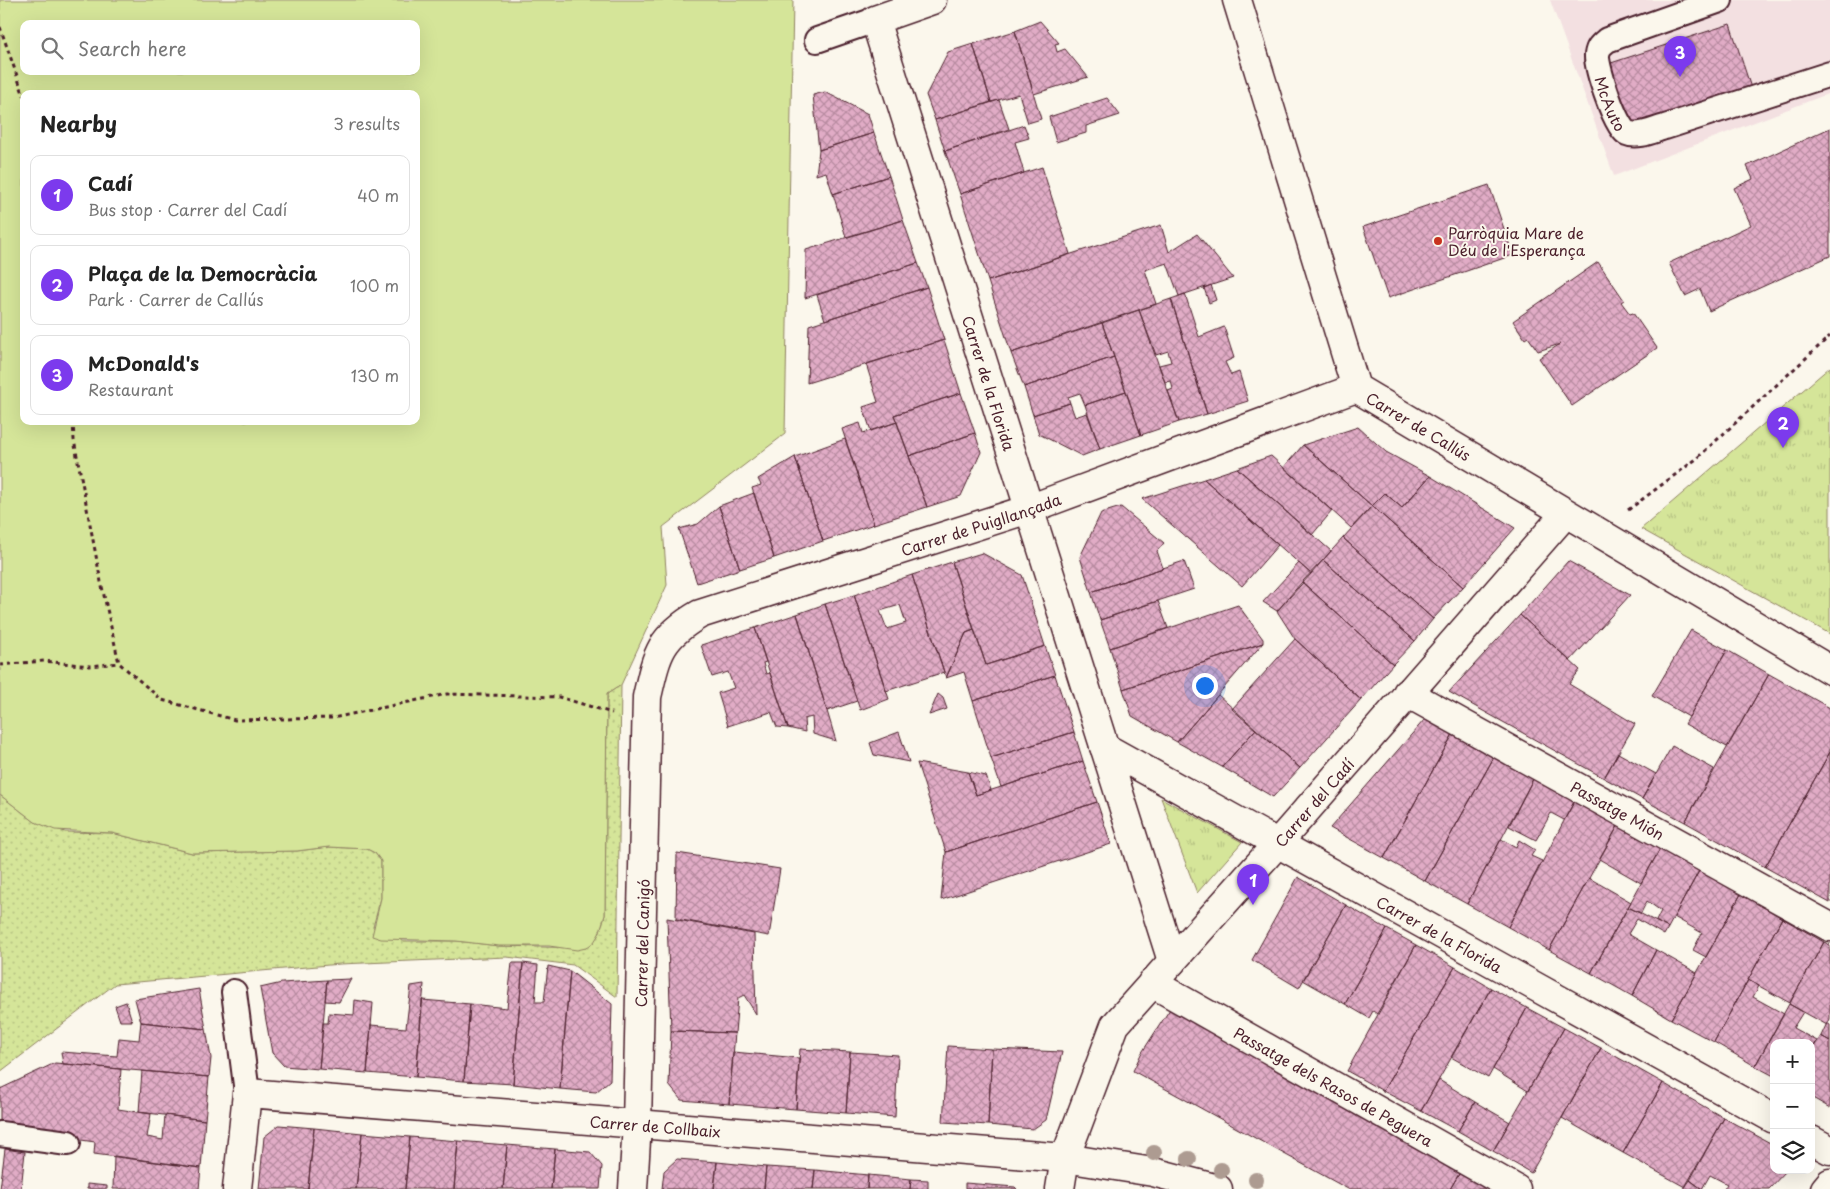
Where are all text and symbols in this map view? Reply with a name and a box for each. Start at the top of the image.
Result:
search box [20,20,420,75]
icon: search [38,34,66,62]
text: Search here [78,34,187,62]
pin: 3 [1664,36,1696,77]
street label: McAuto [1590,73,1632,135]
text: Nearby [40,107,117,139]
text: 3 results [333,111,400,135]
text: Cadí [88,169,132,197]
text: 1 [53,183,61,207]
text: 40 m [357,183,399,207]
text: Bus stop · Carrer del Cadí [88,197,287,221]
place label: Parròquia Mare de Déu de l'Esperança [1448,221,1586,261]
marker: Parròquia Mare de Déu de l'Esperança [1432,235,1444,247]
text: Plaça de la Democràcia [88,259,317,287]
text: 2 [51,273,63,297]
text: 100 m [350,273,399,297]
text: Park · Carrer de Callús [88,287,264,311]
street label: Carrer de la Florida [957,312,1022,454]
text: McDonald's [88,349,199,377]
text: 3 [52,363,62,387]
text: 130 m [351,363,399,387]
text: Restaurant [88,377,174,401]
street label: Carrer de Callús [1362,385,1476,466]
pin: 2 [1767,407,1799,448]
street label: Carrer de Puigllançada [898,487,1065,561]
your location [1192,673,1218,699]
street label: Carrer del Cadí [1268,752,1359,851]
street label: Passatge Mión [1567,774,1669,845]
pin: 1 [1237,864,1269,905]
street label: Carrer del Canigó [628,879,654,1008]
street label: Carrer de la Florida [1373,889,1507,978]
street label: Passatge dels Rasos de Peguera [1230,1020,1438,1152]
map controls [1770,1039,1815,1174]
button: + [1770,1039,1815,1084]
button: − [1770,1084,1815,1129]
street label: Carrer de Collbaix [589,1109,722,1142]
button: layers [1770,1129,1815,1174]

